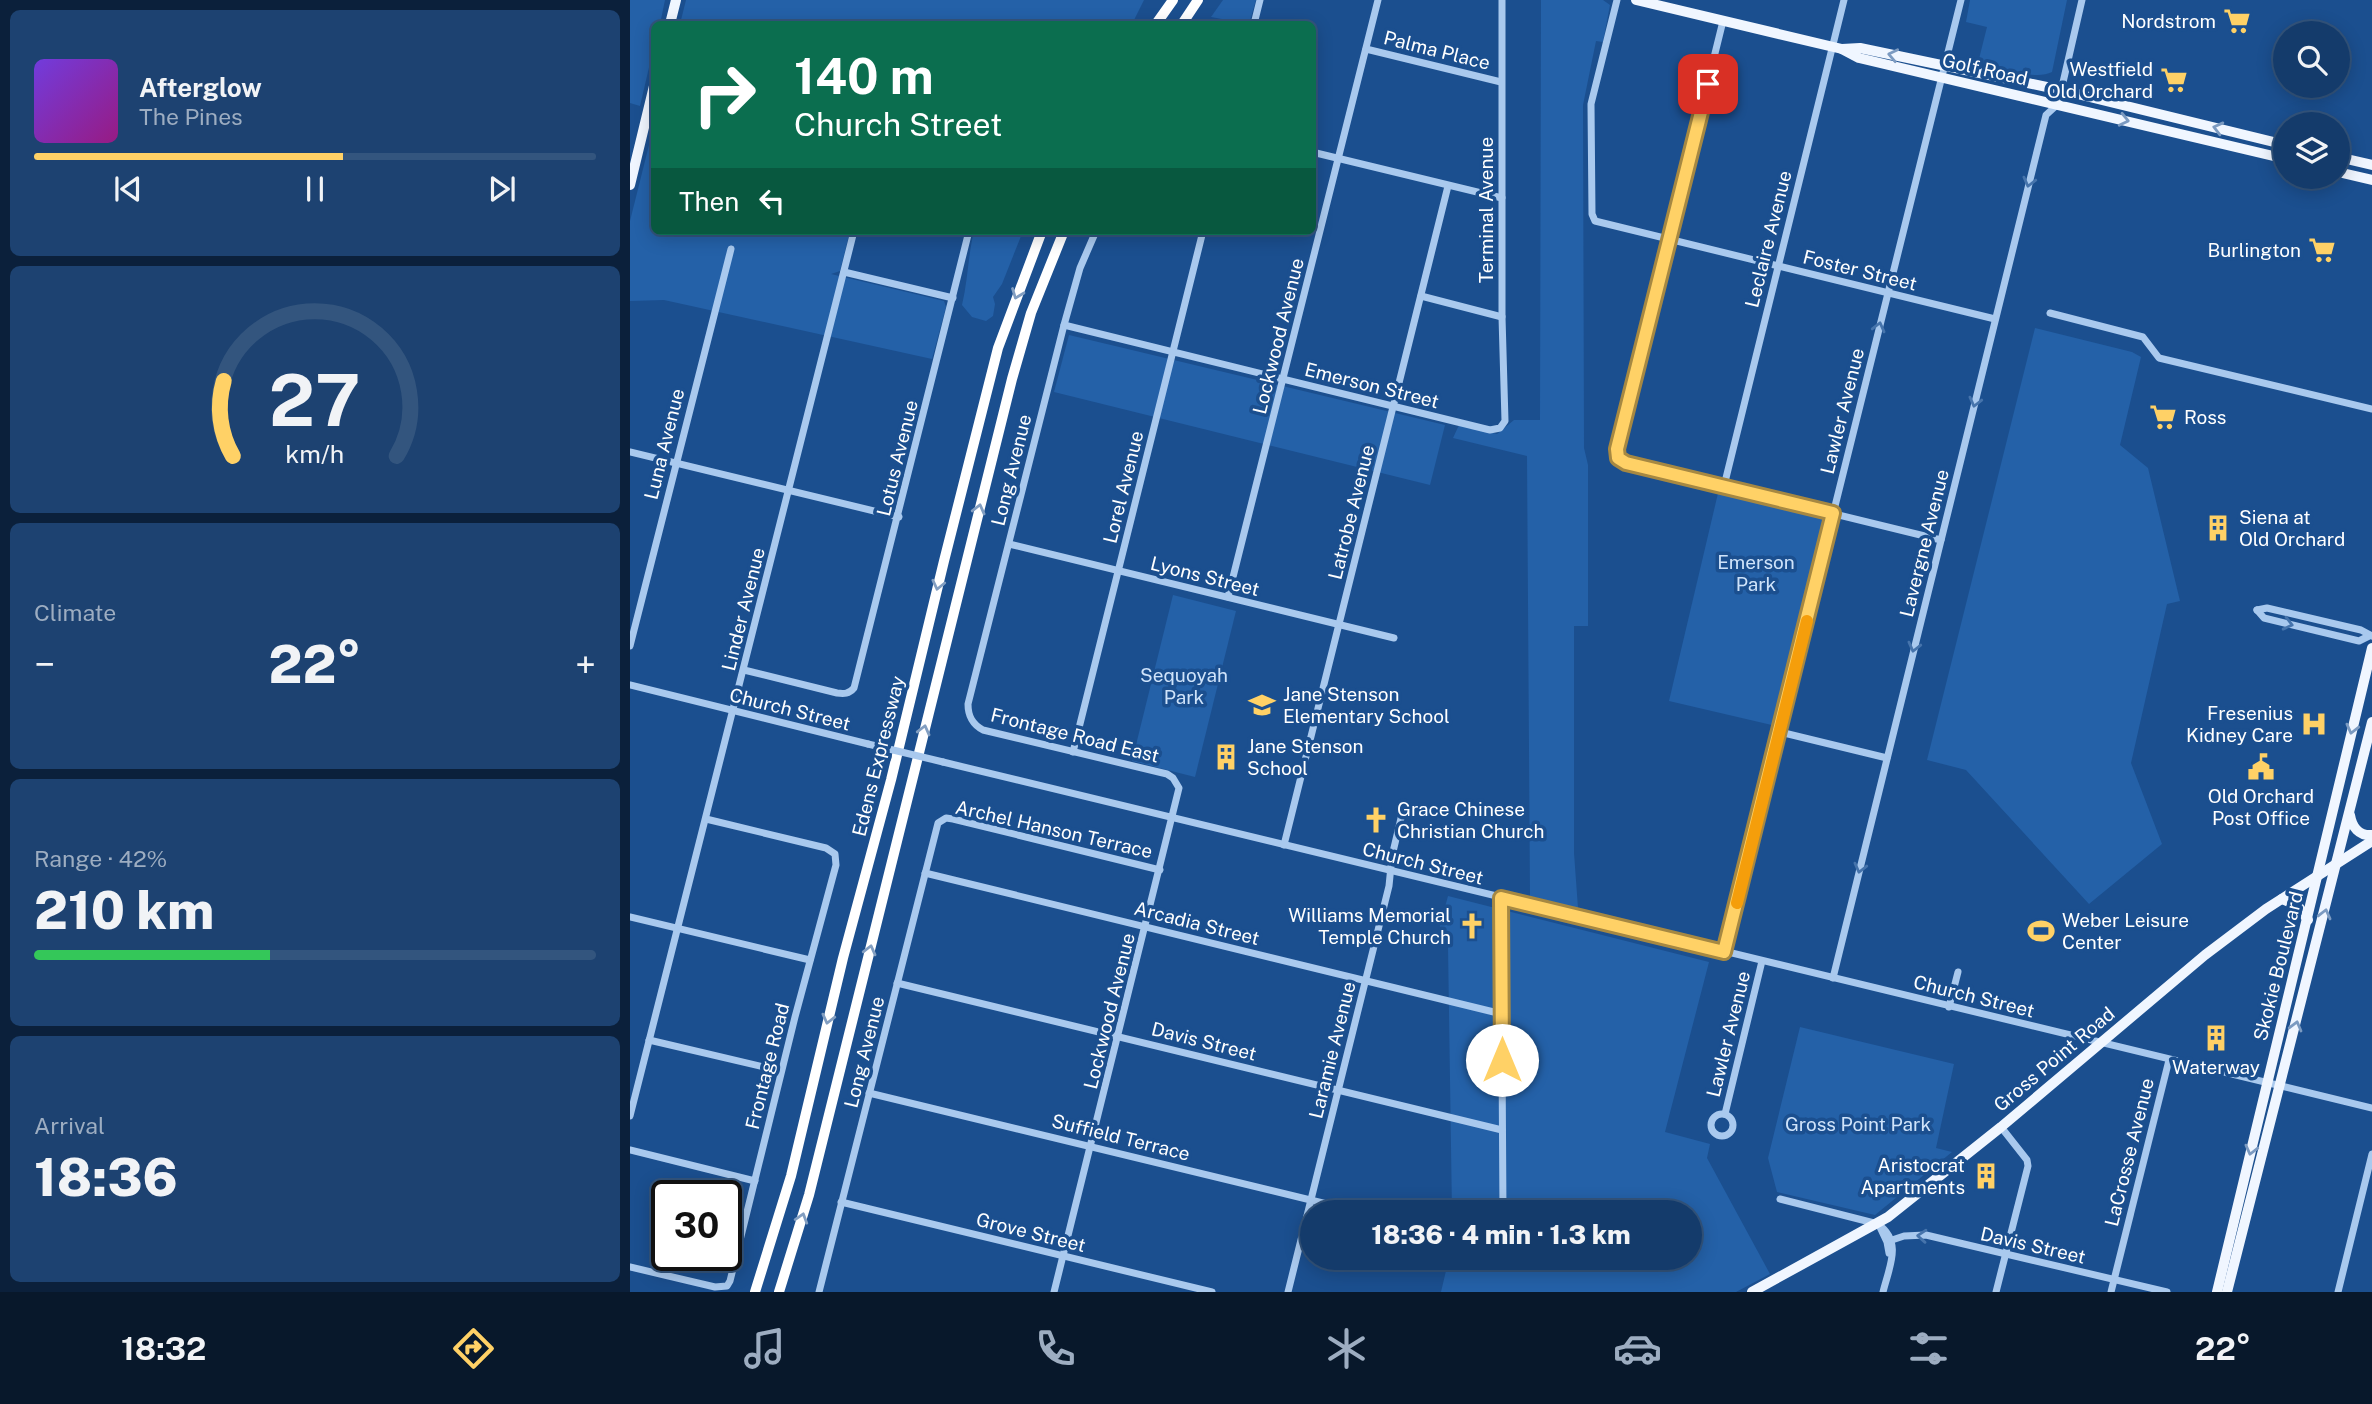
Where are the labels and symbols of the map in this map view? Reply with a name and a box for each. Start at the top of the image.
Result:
supermarket icon: Nordstrom [2222,6,2252,36]
place label: Nordstrom [2121,10,2216,32]
street label: Palma Place [1382,26,1492,74]
one-way arrow [1887,48,1899,63]
street label: Golf Road [1940,48,2030,90]
pin [1678,54,1738,114]
place label: Westfield Old Orchard [2047,58,2153,102]
supermarket icon: Westfield Old Orchard [2159,65,2189,95]
one-way arrow [2118,112,2130,126]
one-way arrow [2212,122,2224,136]
street label: Terminal Avenue [1475,137,1497,283]
street label: Leclaire Avenue [1740,168,1796,310]
one-way arrow [2023,176,2037,188]
supermarket icon: Burlington [2307,235,2337,265]
place label: Burlington [2207,239,2301,261]
street label: Foster Street [1801,245,1919,295]
street label: Lockwood Avenue [1248,256,1308,416]
one-way arrow [1011,288,1025,300]
one-way arrow [1871,322,1885,334]
street label: Lawler Avenue [1816,346,1868,476]
street label: Emerson Street [1303,358,1441,412]
street label: Luna Avenue [640,386,688,502]
one-way arrow [1969,396,1983,408]
street label: Lotus Avenue [872,398,922,518]
supermarket icon: Ross [2148,402,2178,432]
place label: Ross [2184,406,2226,428]
street label: Long Avenue [987,412,1035,528]
street label: Lorel Avenue [1098,429,1148,545]
street label: Latrobe Avenue [1324,442,1378,582]
street label: Lavergne Avenue [1895,467,1953,619]
one-way arrow [971,503,985,515]
place label: Siena at Old Orchard [2239,506,2345,550]
building icon: Siena at Old Orchard [2203,513,2233,543]
street label: Linder Avenue [717,545,769,673]
park label: Emerson Park [1717,551,1795,595]
street label: Lyons Street [1148,552,1262,600]
one-way arrow [932,579,946,591]
one-way arrow [2282,616,2294,630]
one-way arrow [1908,641,1922,653]
park label: Sequoyah Park [1140,664,1228,708]
street label: Edens Expressway [847,674,909,838]
street label: Church Street [727,683,853,735]
place label: Jane Stenson Elementary School [1283,683,1450,727]
school or university icon: Jane Stenson Elementary School [1247,690,1277,720]
place label: Fresenius Kidney Care [2186,702,2293,746]
street label: Frontage Road East [988,703,1162,767]
hospital icon: Fresenius Kidney Care [2299,709,2329,739]
one-way arrow [2346,723,2360,735]
one-way arrow [916,724,930,736]
place label: Jane Stenson School [1247,735,1364,779]
building icon: Jane Stenson School [1211,742,1241,772]
public building icon: Old Orchard Post Office [2246,752,2276,782]
place label: Old Orchard Post Office [2208,785,2314,829]
street label: Archel Hanson Terrace [953,796,1155,862]
place label: Grace Chinese Christian Church [1397,798,1544,842]
church icon: Grace Chinese Christian Church [1361,805,1391,835]
street label: Church Street [1360,837,1486,889]
one-way arrow [1854,862,1868,874]
street label: Skokie Boulevard [2249,889,2307,1043]
street label: Arcadia Street [1132,897,1262,949]
place label: Williams Memorial Temple Church [1288,904,1451,948]
one-way arrow [2317,908,2331,920]
place label: Weber Leisure Center [2062,909,2189,953]
church icon: Williams Memorial Temple Church [1457,911,1487,941]
sports icon: Weber Leisure Center [2026,916,2056,946]
street label: Lockwood Avenue [1079,931,1139,1091]
one-way arrow [862,945,876,957]
street label: Lawler Avenue [1702,969,1754,1099]
street label: Church Street [1911,970,2037,1022]
street label: Laramie Avenue [1304,979,1360,1121]
street label: Long Avenue [840,994,888,1110]
street label: Frontage Road [741,1001,793,1131]
street label: Gross Point Road [1989,1002,2119,1116]
one-way arrow [822,1013,836,1025]
street label: Davis Street [1149,1017,1259,1065]
one-way arrow [2288,1020,2302,1032]
position arrow [1465,1023,1539,1097]
building icon: Waterway [2201,1023,2231,1053]
place label: Waterway [2172,1056,2260,1078]
street label: LaCrosse Avenue [2100,1076,2158,1228]
street label: Suffield Terrace [1050,1109,1192,1165]
park label: Gross Point Park [1785,1113,1931,1135]
one-way arrow [2245,1144,2260,1156]
place label: Aristocrat Apartments [1861,1154,1965,1198]
building icon: Aristocrat Apartments [1971,1161,2001,1191]
speed limit sign: 30 [651,1180,742,1271]
street label: Grove Street [974,1208,1088,1256]
one-way arrow [793,1213,808,1225]
street label: Davis Street [1978,1222,2088,1268]
one-way arrow [1916,1229,1927,1244]

